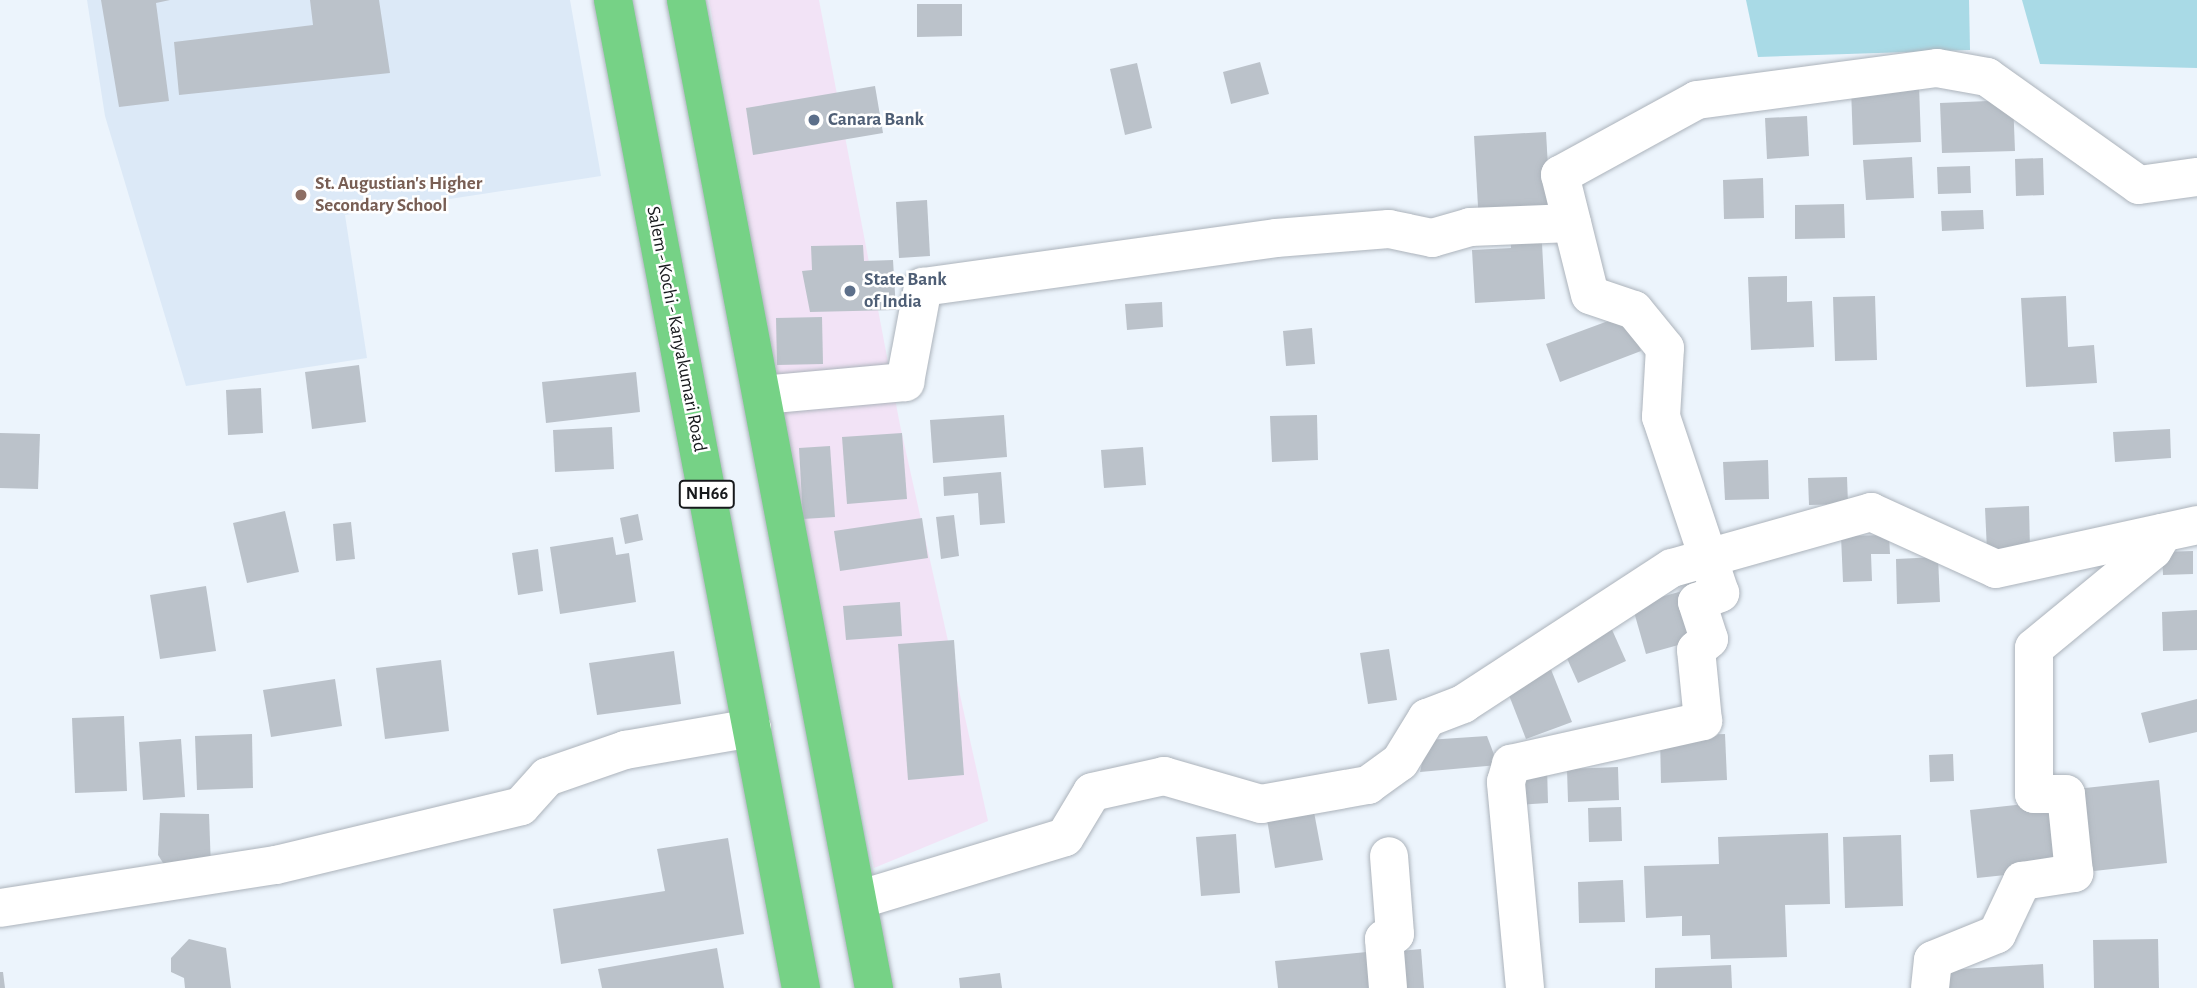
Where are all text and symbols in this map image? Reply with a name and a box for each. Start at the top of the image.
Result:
place label: Canara Bank [828,109,924,131]
marker: Canara Bank [806,112,822,128]
place label: St. Augustian's Higher Secondary School [315,173,482,217]
marker: St. Augustian's Higher Secondary School [293,187,309,203]
street label: Salem - Kochi - Kanyakumari Road [641,204,711,454]
place label: State Bank of India [864,269,947,313]
marker: State Bank of India [842,283,858,299]
road number: NH66 [677,480,737,508]

